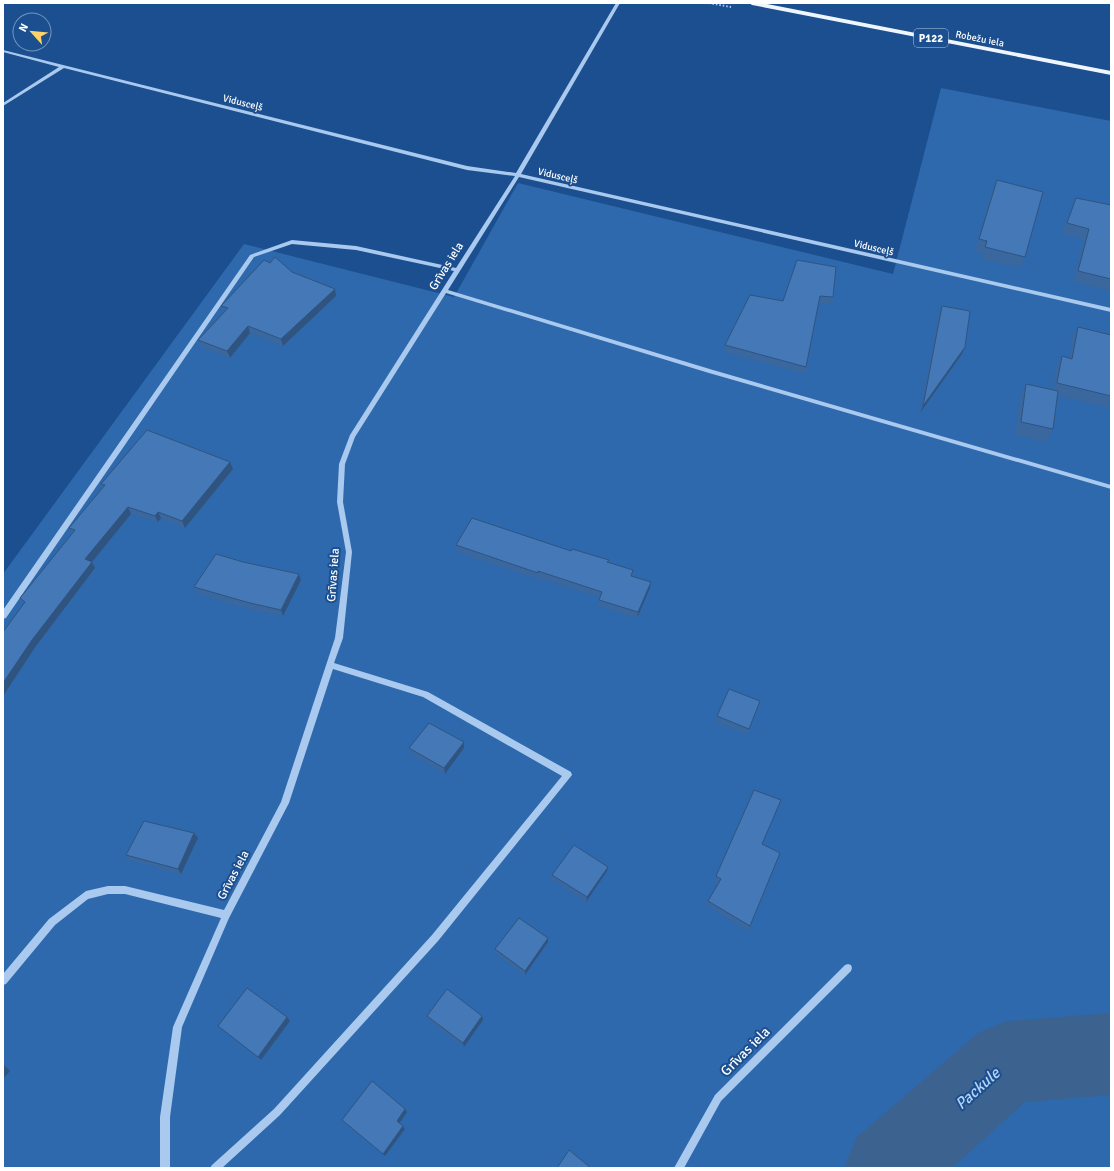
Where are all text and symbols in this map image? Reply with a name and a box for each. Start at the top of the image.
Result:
north arrow [12,12,52,52]
text: N [16,21,31,34]
street label: Robežu iela [954,28,1005,50]
road number: P122 [914,29,948,47]
street label: Vidusceļš [222,92,264,114]
street label: Vidusceļš [537,166,579,187]
street label: Vidusceļš [853,238,895,259]
street label: Grīvas iela [426,239,467,293]
street label: Grīvas iela [324,548,343,602]
street label: Grīvas iela [214,848,253,902]
street label: Grīvas iela [717,1023,774,1080]
water label: Packule [951,1063,1005,1114]

